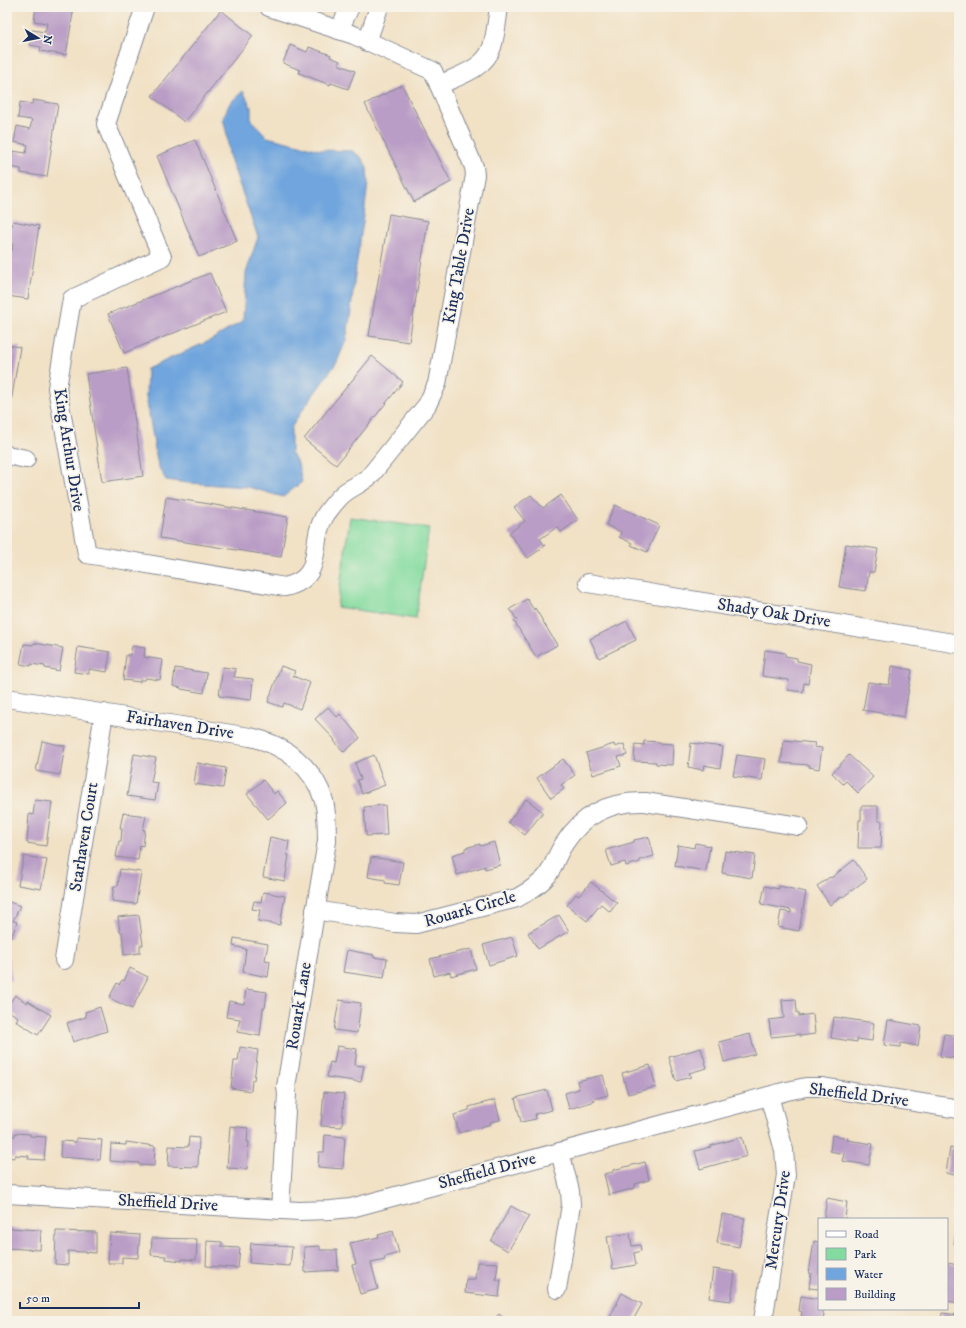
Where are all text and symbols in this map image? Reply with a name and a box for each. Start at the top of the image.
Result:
north arrow [18,18,58,58]
text: N [39,34,55,45]
street label: King Table Drive [438,206,480,326]
street label: King Arthur Drive [48,387,90,513]
street label: Shady Oak Drive [716,593,832,633]
street label: Fairhaven Drive [125,706,235,744]
street label: Starhaven Court [64,780,104,893]
street label: Rouark Circle [422,885,518,933]
street label: Rouark Lane [281,961,317,1051]
street label: Sheffield Drive [808,1078,910,1112]
street label: Sheffield Drive [436,1147,538,1195]
street label: Mercury Drive [760,1169,796,1271]
street label: Sheffield Drive [117,1189,219,1217]
legend [818,1218,948,1310]
text: Road [854,1227,879,1242]
text: Park [854,1247,876,1262]
text: Water [853,1267,883,1282]
scale bar [20,1284,139,1310]
text: Building [854,1287,895,1302]
text: 50 m [26,1291,50,1306]

